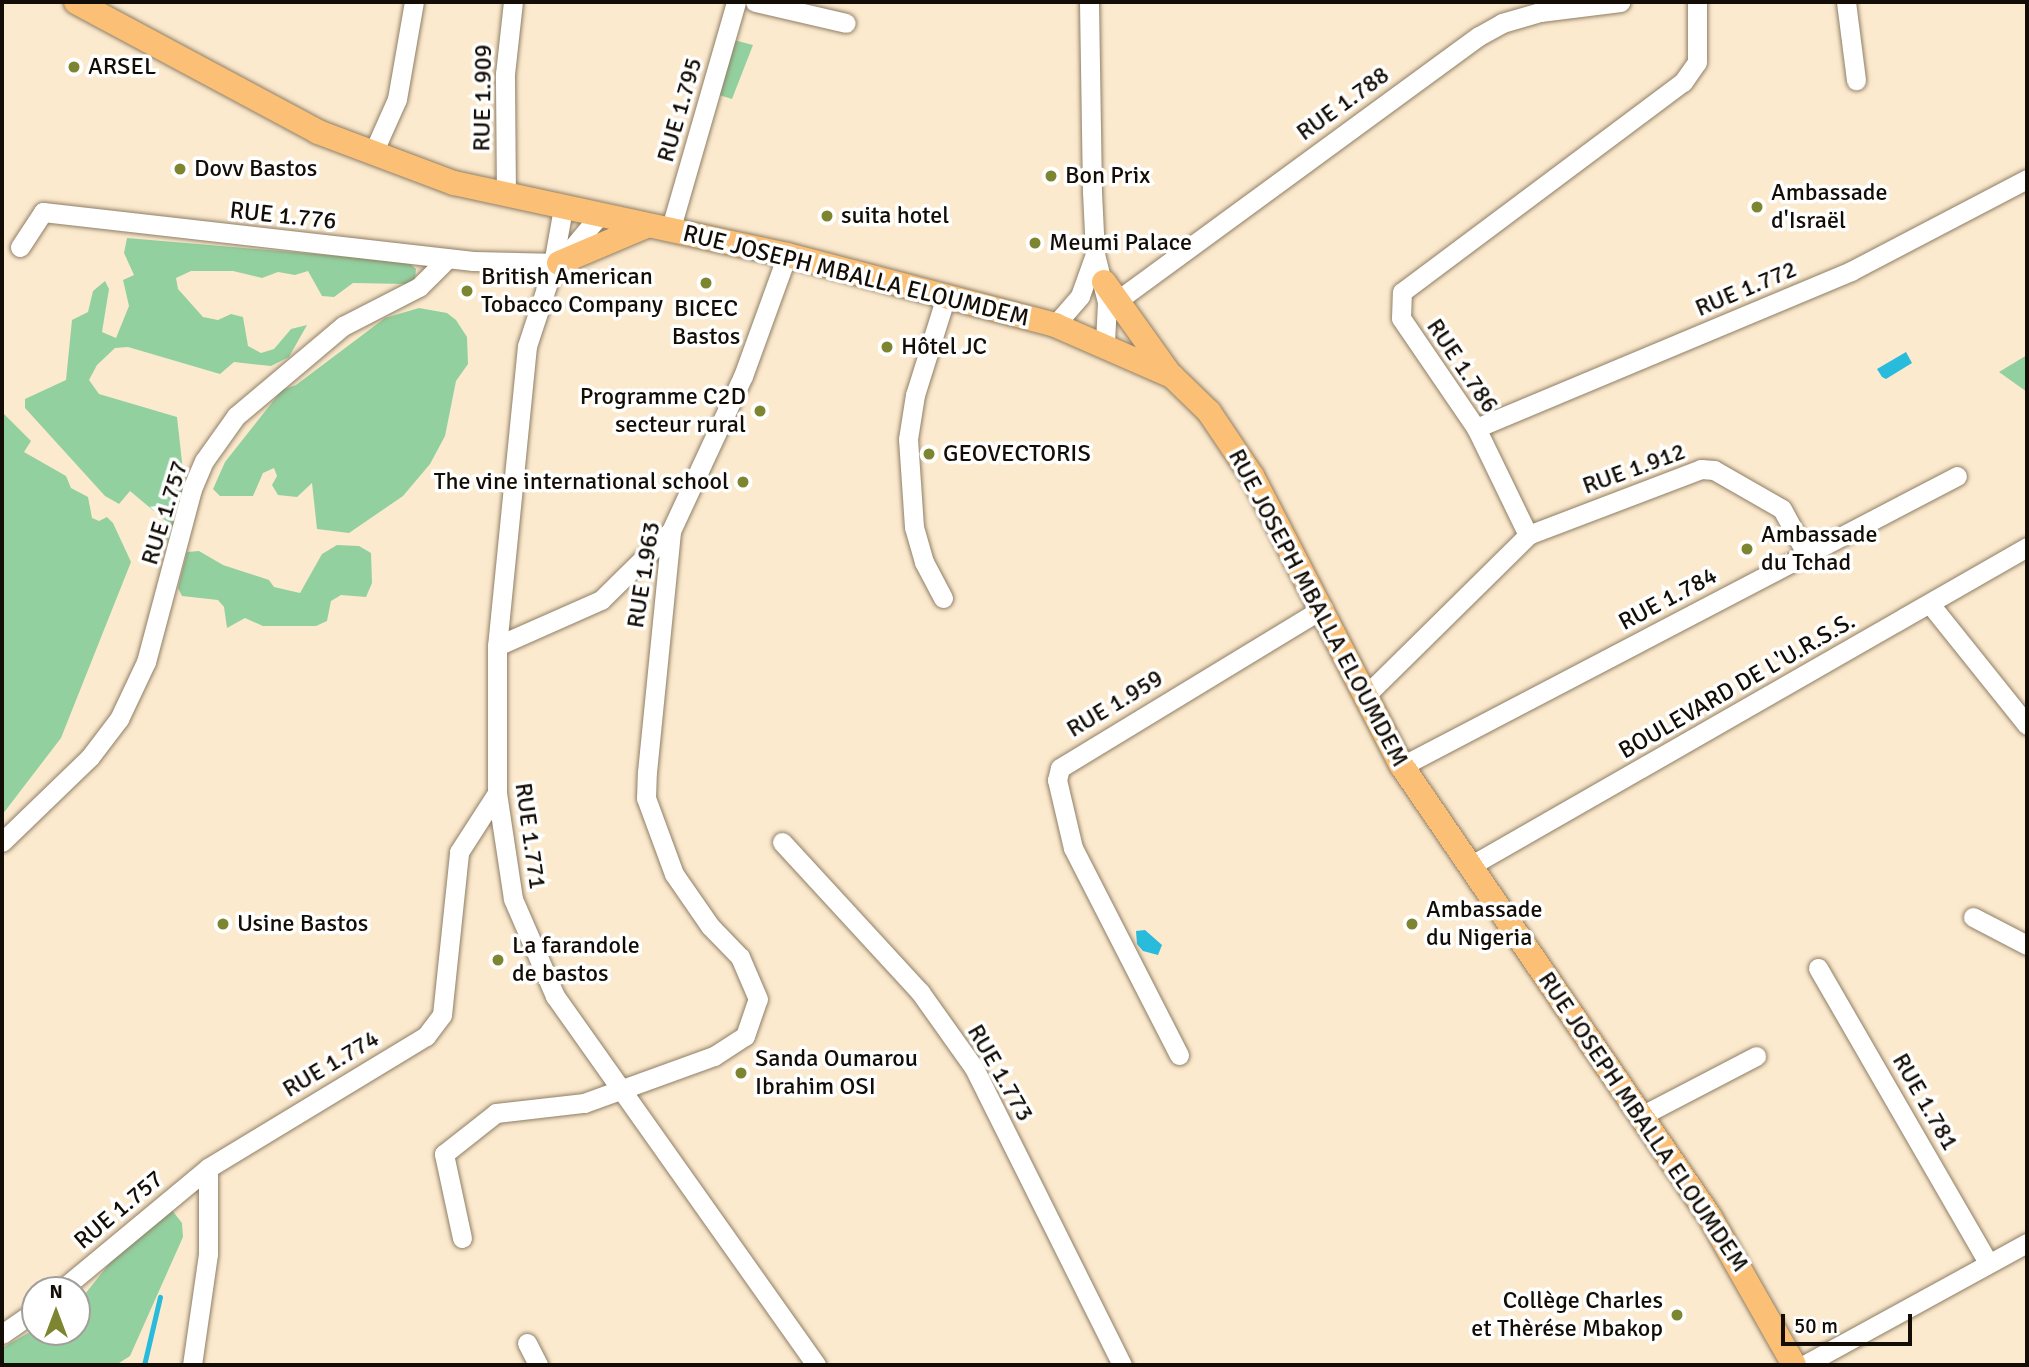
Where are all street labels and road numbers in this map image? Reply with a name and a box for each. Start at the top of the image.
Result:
street label: RUE 1.909 [468,44,498,152]
street label: RUE 1.795 [651,55,709,165]
street label: RUE 1.788 [1291,61,1395,147]
street label: RUE 1.776 [228,196,338,236]
street label: RUE JOSEPH MBALLA ELOUMDEM [680,219,1032,333]
street label: RUE 1.772 [1691,255,1801,323]
street label: RUE 1.786 [1420,314,1504,418]
street label: RUE 1.912 [1579,437,1689,501]
street label: RUE JOSEPH MBALLA ELOUMDEM [1222,444,1414,772]
street label: RUE 1.757 [136,458,194,568]
street label: RUE 1.963 [621,520,667,630]
street label: RUE 1.784 [1614,561,1722,637]
street label: BOULEVARD DE L'U.R.S.S. [1614,607,1860,765]
street label: RUE 1.959 [1062,664,1168,744]
street label: RUE 1.771 [508,781,552,891]
street label: RUE JOSEPH MBALLA ELOUMDEM [1532,967,1754,1277]
street label: RUE 1.773 [961,1019,1039,1127]
street label: RUE 1.774 [278,1024,384,1104]
street label: RUE 1.781 [1886,1048,1964,1156]
street label: RUE 1.757 [69,1165,169,1255]

